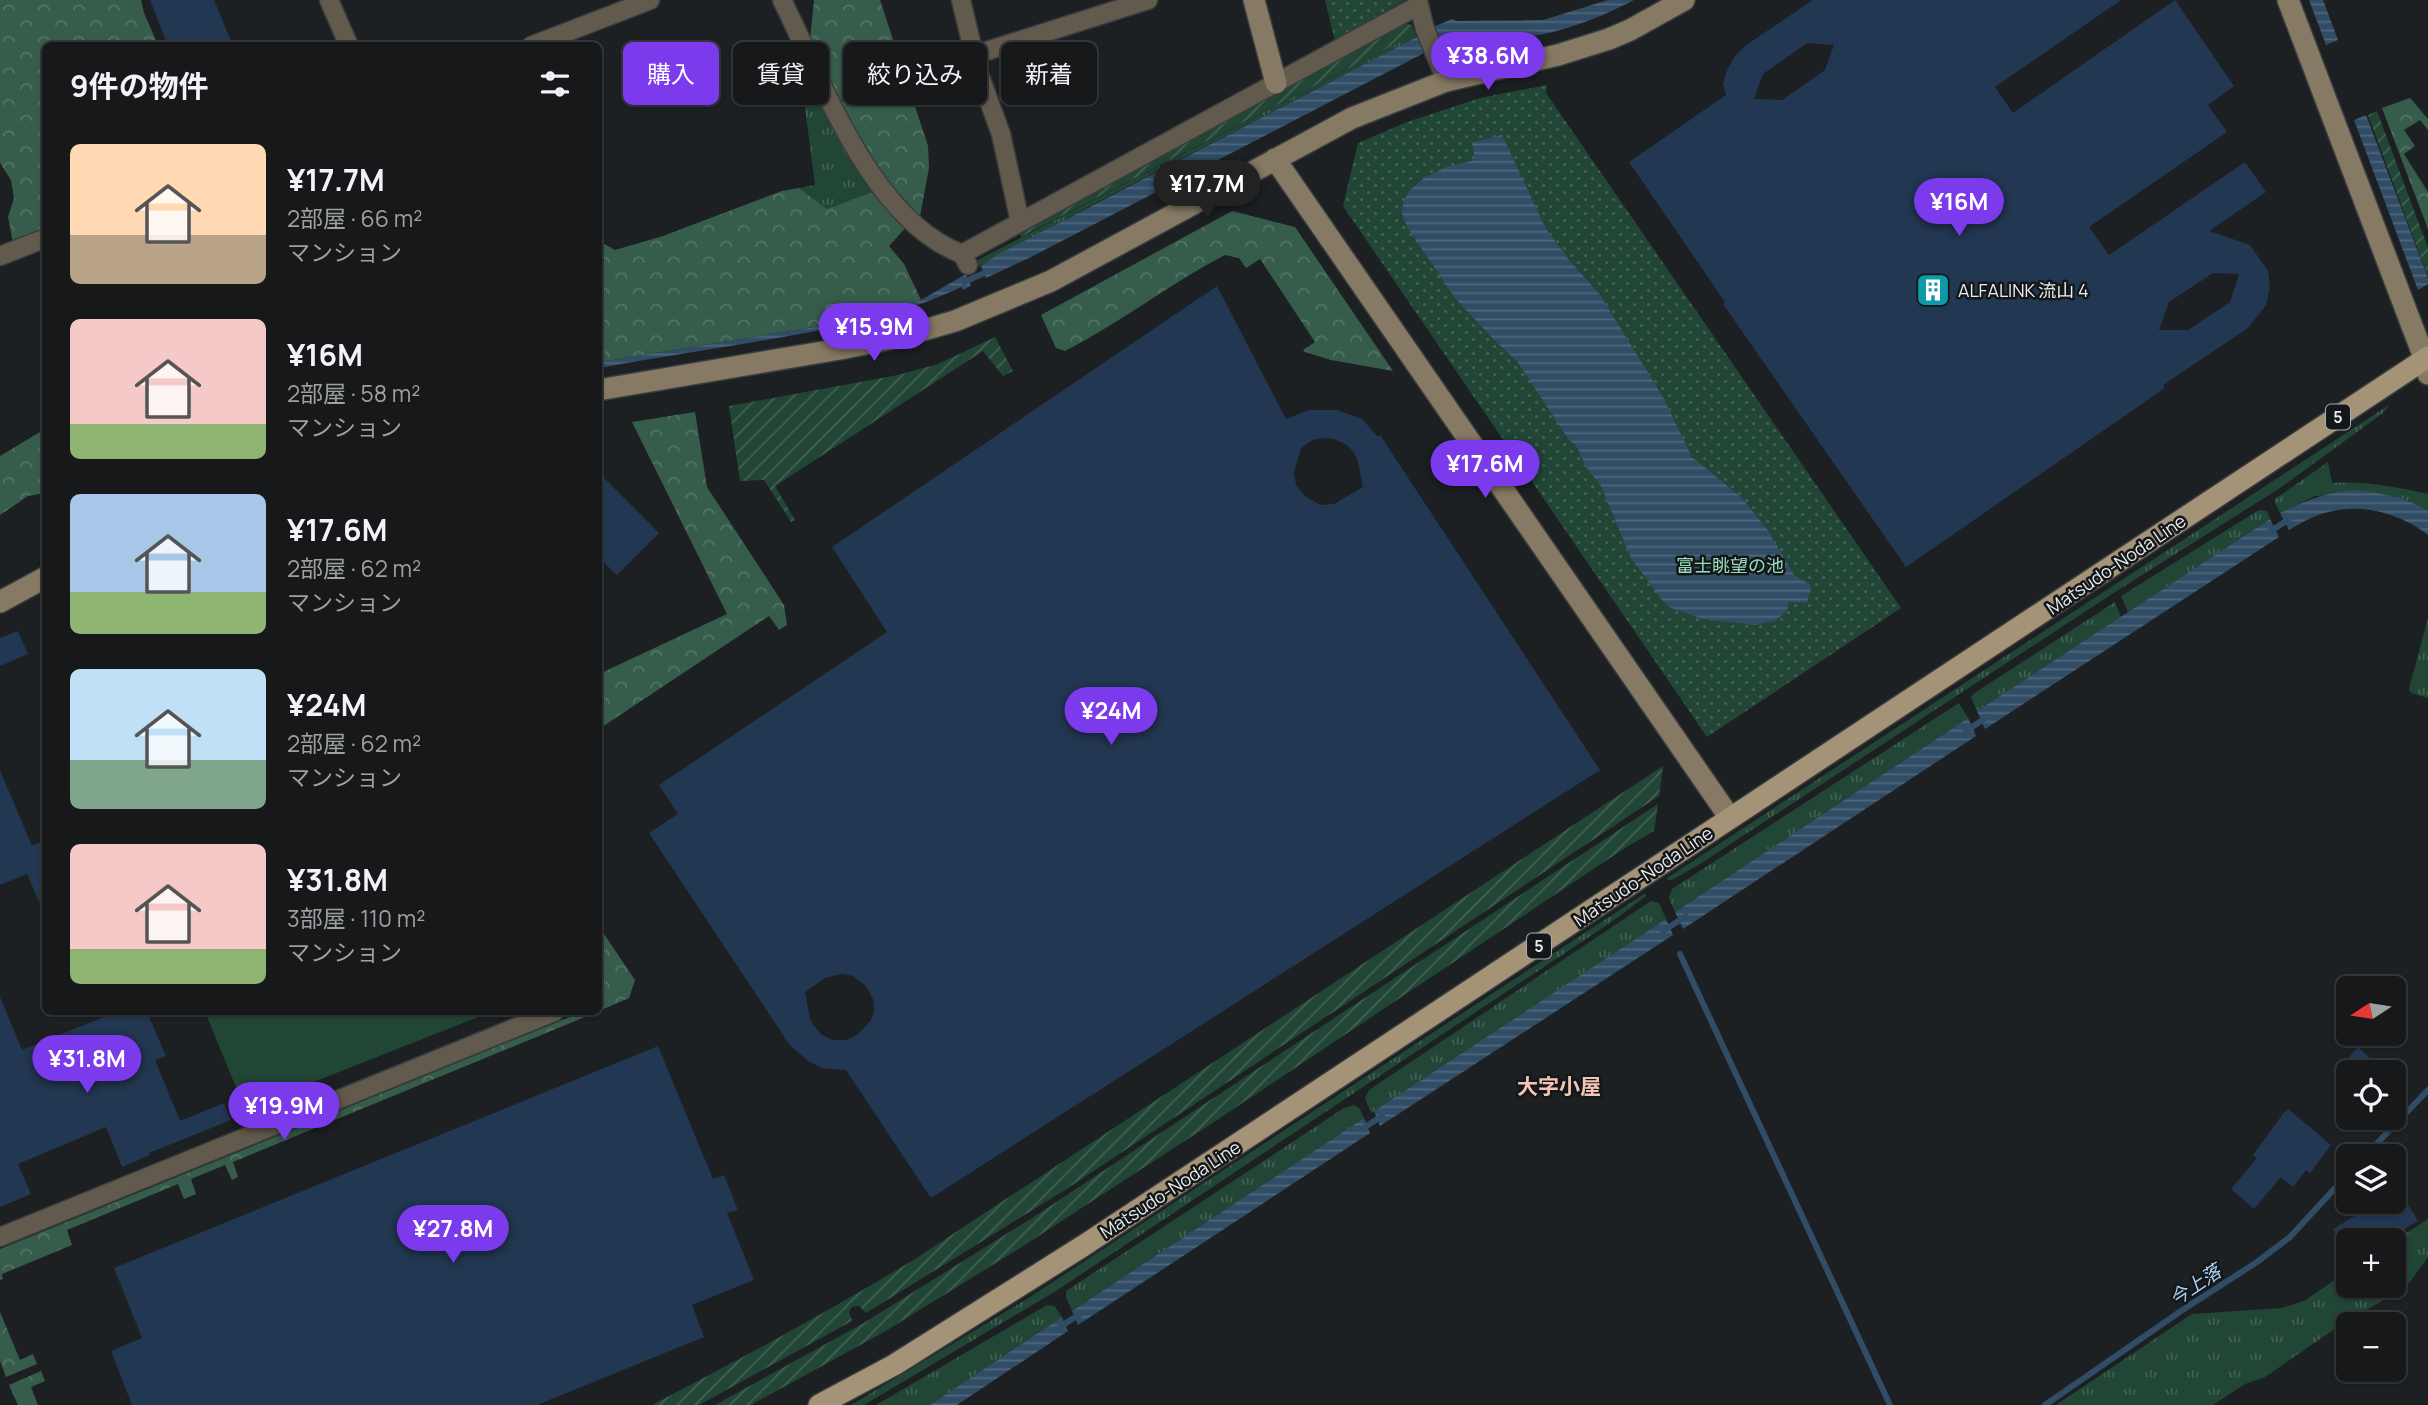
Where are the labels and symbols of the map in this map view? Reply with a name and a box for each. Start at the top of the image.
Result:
pin: ¥38.6M [1431,32,1545,92]
pin: ¥17.7M [1150,160,1264,220]
pin: ¥16M [1918,178,2000,238]
building icon: ALFALINK 流山 4 [1914,271,1952,309]
place label: ALFALINK 流山 4 [1958,278,2089,302]
pin: ¥15.9M [817,304,931,363]
road number: 5 [2326,404,2350,430]
pin: ¥17.6M [1428,440,1542,500]
street label: Matsudo-Noda Line [2042,508,2190,620]
park label: 富士眺望の池 [1676,553,1784,577]
pin: ¥24M [1070,688,1152,747]
street label: Matsudo-Noda Line [1569,820,1717,932]
road number: 5 [1527,934,1551,958]
north arrow [2336,976,2406,1046]
pin: ¥31.8M [30,1036,144,1095]
district label: 大字小屋 [1517,1072,1601,1100]
pin: ¥19.9M [227,1082,341,1142]
street label: Matsudo-Noda Line [1095,1135,1245,1243]
pin: ¥27.8M [396,1206,510,1265]
water label: 今上落 [2164,1257,2228,1312]

